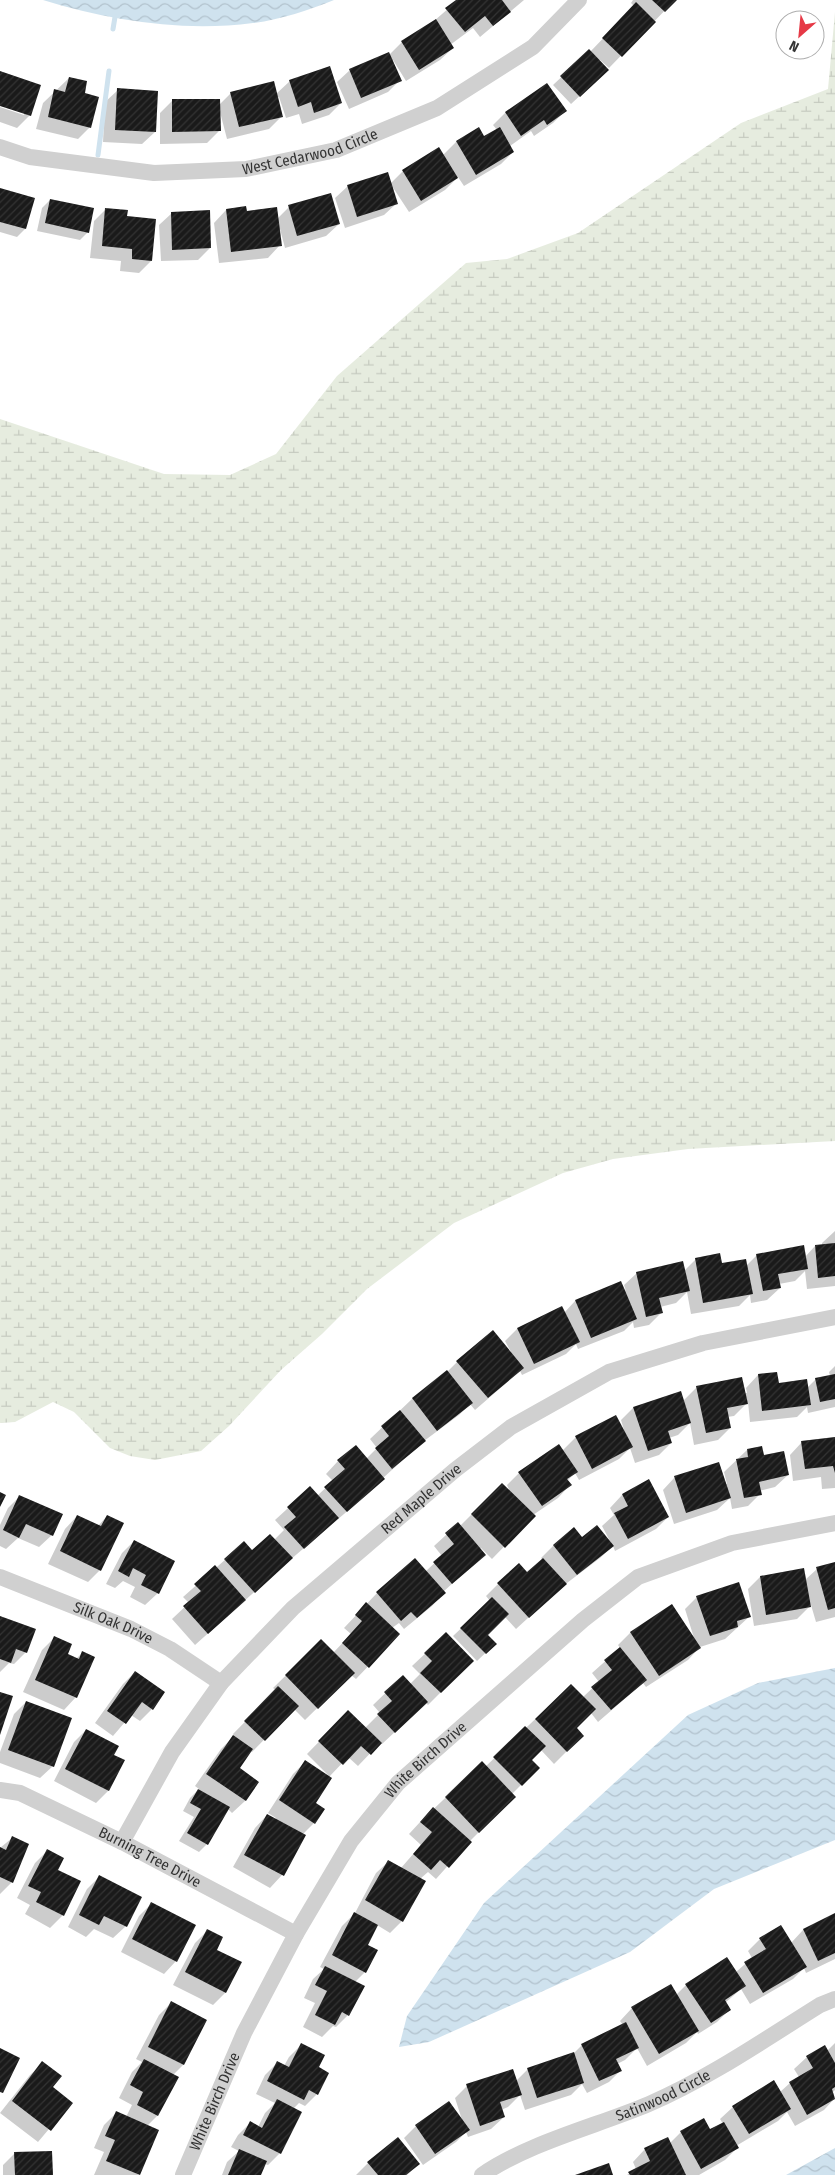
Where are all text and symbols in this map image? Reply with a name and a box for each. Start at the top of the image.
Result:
north arrow [775,10,825,60]
text: N [787,37,802,56]
street label: West Cedarwood Circle [241,125,380,179]
street label: Red Maple Drive [377,1460,465,1538]
street label: Silk Oak Drive [71,1598,156,1648]
street label: White Birch Drive [381,1718,470,1802]
street label: Burning Tree Drive [96,1823,204,1891]
street label: White Birch Drive [186,2050,244,2153]
street label: Satinwood Circle [613,2066,714,2125]

